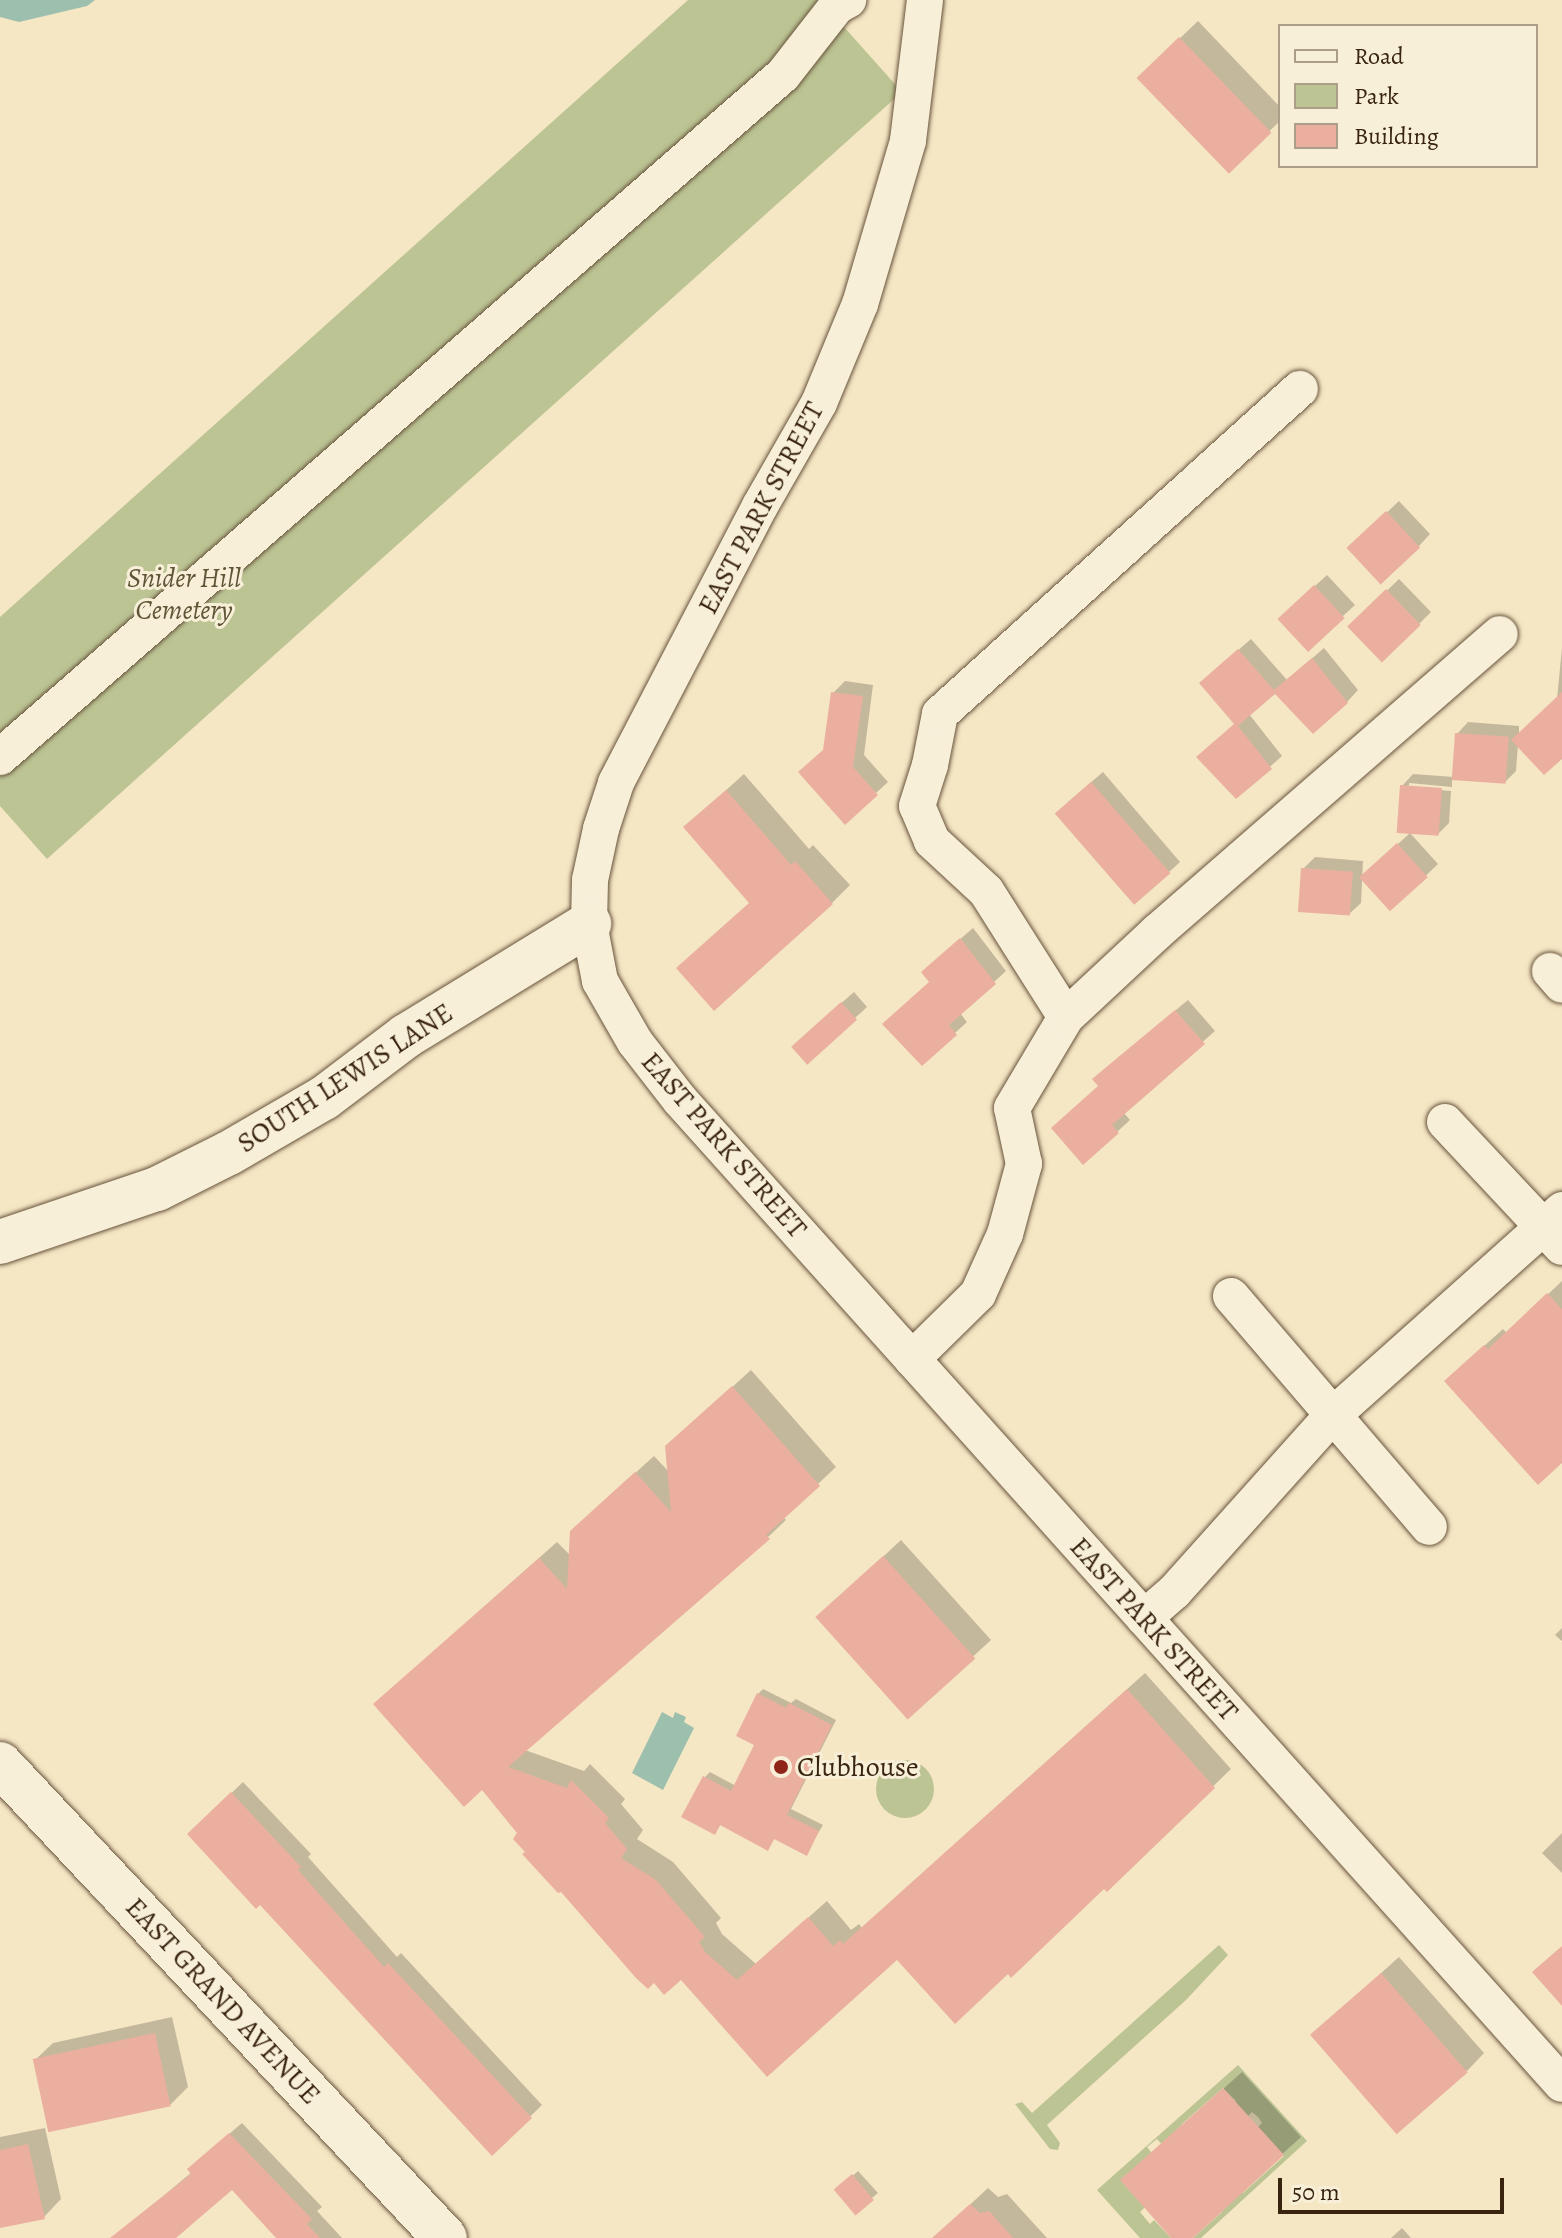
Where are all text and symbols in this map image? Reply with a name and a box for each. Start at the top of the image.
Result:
legend [1278,24,1538,168]
text: Road [1354,40,1404,72]
text: Park [1354,80,1399,112]
text: Building [1354,120,1439,152]
street label: EAST PARK STREET [691,396,831,620]
park label: Snider Hill Cemetery [127,561,241,627]
street label: SOUTH LEWIS LANE [231,996,459,1160]
street label: EAST PARK STREET [634,1045,814,1245]
street label: EAST PARK STREET [1063,1530,1245,1728]
place label: Clubhouse [797,1750,919,1784]
marker: Clubhouse [772,1758,790,1776]
street label: EAST GRAND AVENUE [118,1891,328,2111]
scale bar [1282,2162,1508,2212]
text: 50 m [1292,2176,1340,2208]

